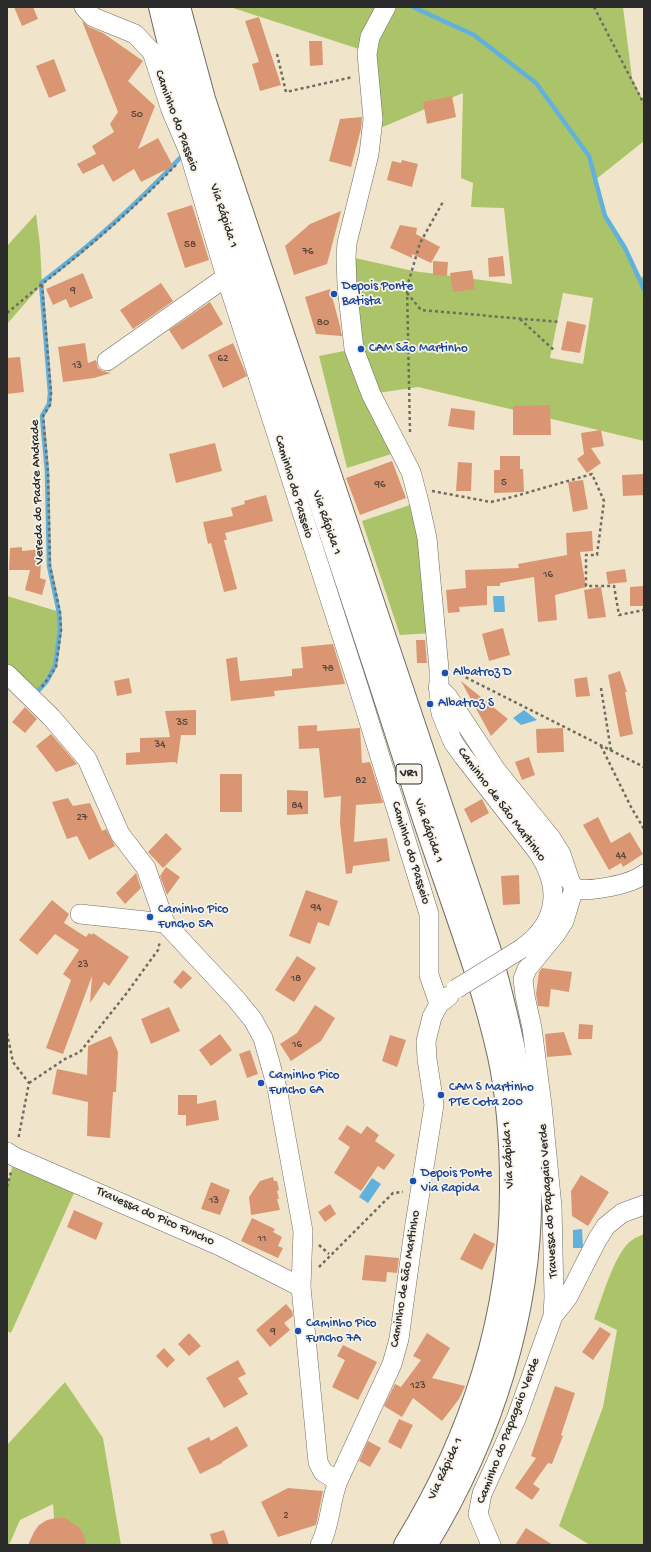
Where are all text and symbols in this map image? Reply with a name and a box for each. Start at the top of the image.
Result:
street label: Caminho do Passeio [150,68,202,174]
house number: 50 [131,108,143,122]
street label: Via Rápida 1 [205,182,241,250]
house number: 58 [184,238,196,252]
house number: 76 [302,245,314,259]
place label: Depois Ponte Batista [342,279,413,310]
house number: 9 [70,284,76,298]
marker: Depois Ponte Batista [329,289,339,299]
house number: 80 [317,316,329,330]
place label: CAM São Martinho [369,341,468,357]
marker: CAM São Martinho [356,344,366,354]
house number: 62 [218,352,228,366]
house number: 13 [72,359,82,373]
street label: Vereda do Padre Andrade [28,419,48,565]
street label: Caminho do Passeio [270,434,316,540]
house number: 5 [501,476,507,490]
house number: 96 [374,478,386,492]
street label: Via Rápida 1 [308,489,344,557]
house number: 16 [543,568,553,582]
house number: 78 [322,662,334,676]
place label: Albatroz D [453,665,512,681]
marker: Albatroz D [440,668,450,678]
place label: Albatroz S [438,696,494,712]
marker: Albatroz S [425,699,435,709]
house number: 35 [176,716,188,730]
house number: 34 [155,738,165,752]
street label: Caminho de São Martinho [453,745,549,865]
road number: VR1 [396,764,422,784]
house number: 82 [355,774,367,788]
street label: Via Rápida 1 [410,797,446,865]
house number: 84 [291,799,303,813]
street label: Caminho do Passeio [387,800,433,906]
house number: 27 [76,811,88,825]
house number: 44 [616,849,626,863]
house number: 94 [311,901,321,915]
place label: Caminho Pico Funcho 5A [158,902,228,933]
marker: Caminho Pico Funcho 5A [145,912,155,922]
house number: 23 [77,958,89,972]
house number: 18 [291,972,301,986]
house number: 16 [292,1038,302,1052]
place label: Caminho Pico Funcho 6A [269,1068,339,1099]
marker: Caminho Pico Funcho 6A [256,1078,266,1088]
place label: CAM S Martinho PTE Cota 200 [449,1080,534,1111]
marker: CAM S Martinho PTE Cota 200 [436,1090,446,1100]
street label: Via Rápida 1 [499,1121,519,1189]
street label: Travessa do Papagaio Verde [536,1123,562,1279]
place label: Depois Ponte Via Rapida [421,1166,492,1197]
marker: Depois Ponte Via Rapida [408,1176,418,1186]
street label: Travessa do Pico Funcho [93,1184,217,1250]
house number: 13 [209,1194,219,1208]
street label: Caminho de São Martinho [387,1209,425,1349]
house number: 11 [258,1232,266,1246]
place label: Caminho Pico Funcho 7A [306,1316,376,1347]
house number: 9 [270,1325,276,1339]
marker: Caminho Pico Funcho 7A [293,1326,303,1336]
street label: Caminho do Papagaio Verde [474,1356,544,1506]
house number: 123 [410,1379,426,1393]
street label: Via Rápida 1 [425,1435,467,1503]
house number: 2 [283,1509,289,1523]

